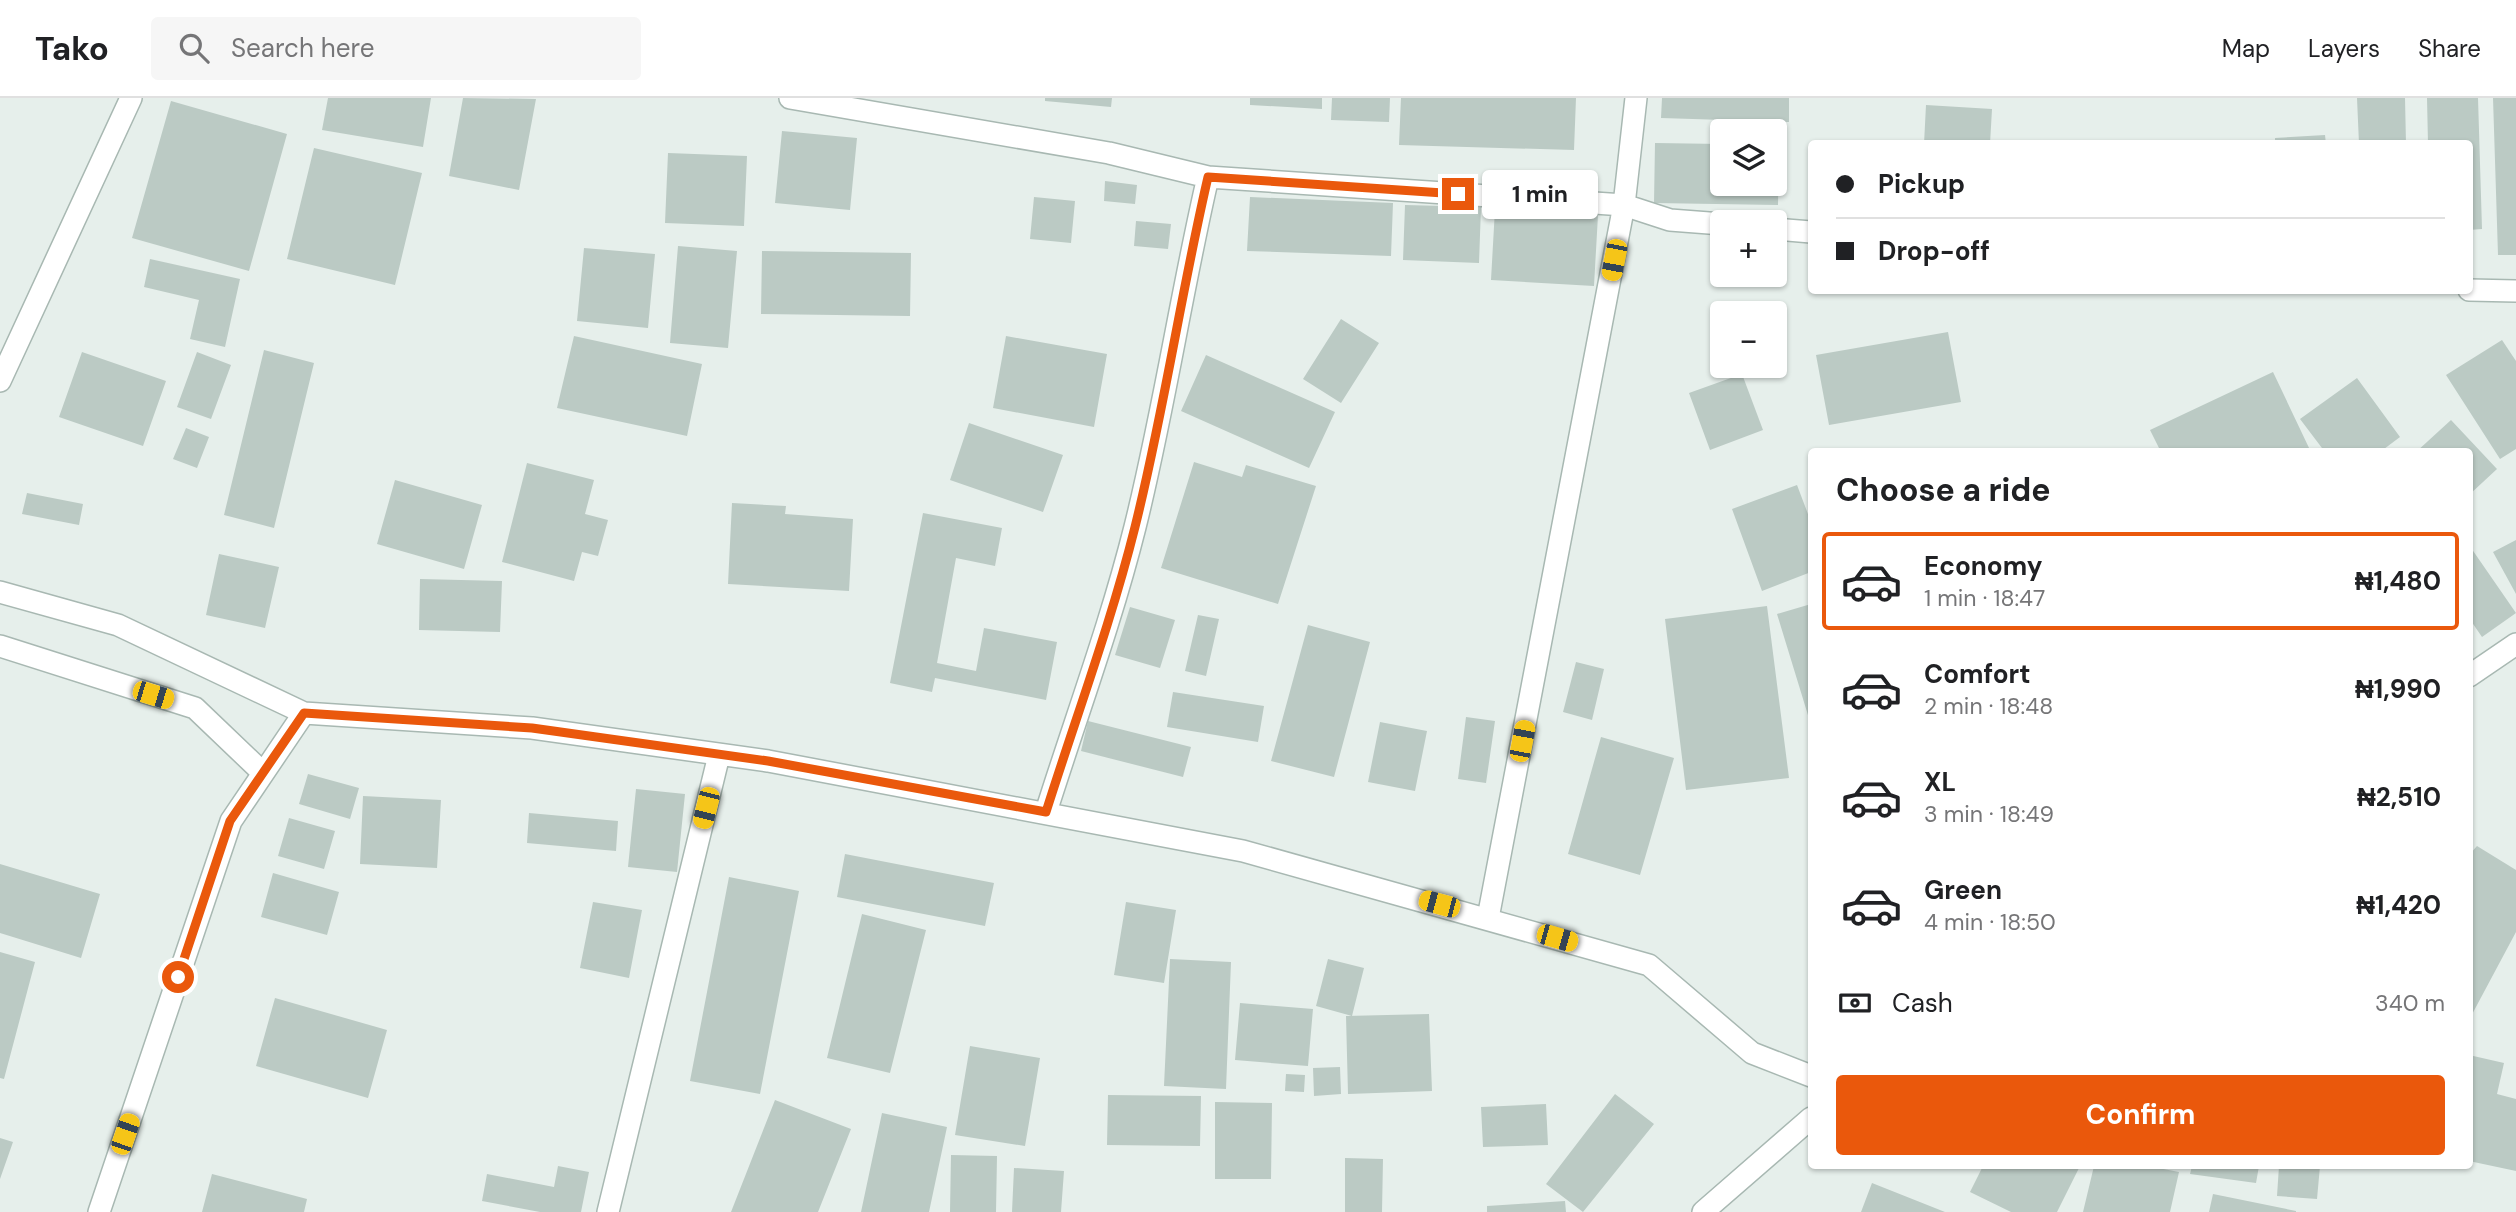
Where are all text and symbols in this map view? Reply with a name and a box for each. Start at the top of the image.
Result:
search box [151,17,641,80]
text: Tako [35,27,109,70]
icon: search [175,29,213,67]
text: Search here [231,31,374,65]
text: Map [2222,33,2270,64]
text: Layers [2308,33,2380,64]
text: Share [2418,33,2481,64]
map controls [1710,119,1787,378]
button: layers [1710,119,1787,196]
text: Pickup [1878,167,1965,201]
callout: 1 min [1482,170,1598,218]
route end [1442,178,1474,210]
text: 1 min [1512,179,1568,209]
button: + [1710,210,1787,287]
text: Drop-off [1878,234,1990,268]
car [1600,237,1629,283]
button: − [1710,301,1787,378]
text: Choose a ride [1836,469,2051,511]
text: Economy [1924,549,2042,583]
icon: car [1840,550,1903,613]
text: ₦1,480 [2355,564,2441,598]
text: 1 min · 18:47 [1924,583,2045,613]
text: Comfort [1924,657,2030,691]
icon: car [1840,658,1903,721]
text: ₦1,990 [2355,672,2441,706]
car [130,679,177,711]
text: 2 min · 18:48 [1924,691,2053,721]
car [1508,718,1537,764]
text: XL [1924,765,1956,799]
icon: car [1840,766,1903,829]
text: ₦2,510 [2357,780,2441,814]
car [691,785,722,831]
text: 3 min · 18:49 [1924,799,2054,829]
text: Green [1924,873,2002,907]
icon: car [1840,874,1903,937]
car [1416,888,1463,920]
text: ₦1,420 [2356,888,2441,922]
text: 4 min · 18:50 [1924,907,2056,937]
car [1534,922,1581,954]
route start [162,961,194,993]
icon: cash [1836,984,1874,1022]
text: Cash [1892,986,1953,1020]
text: 340 m [2375,988,2445,1018]
button: Confirm [1836,1075,2445,1155]
car [109,1111,142,1157]

